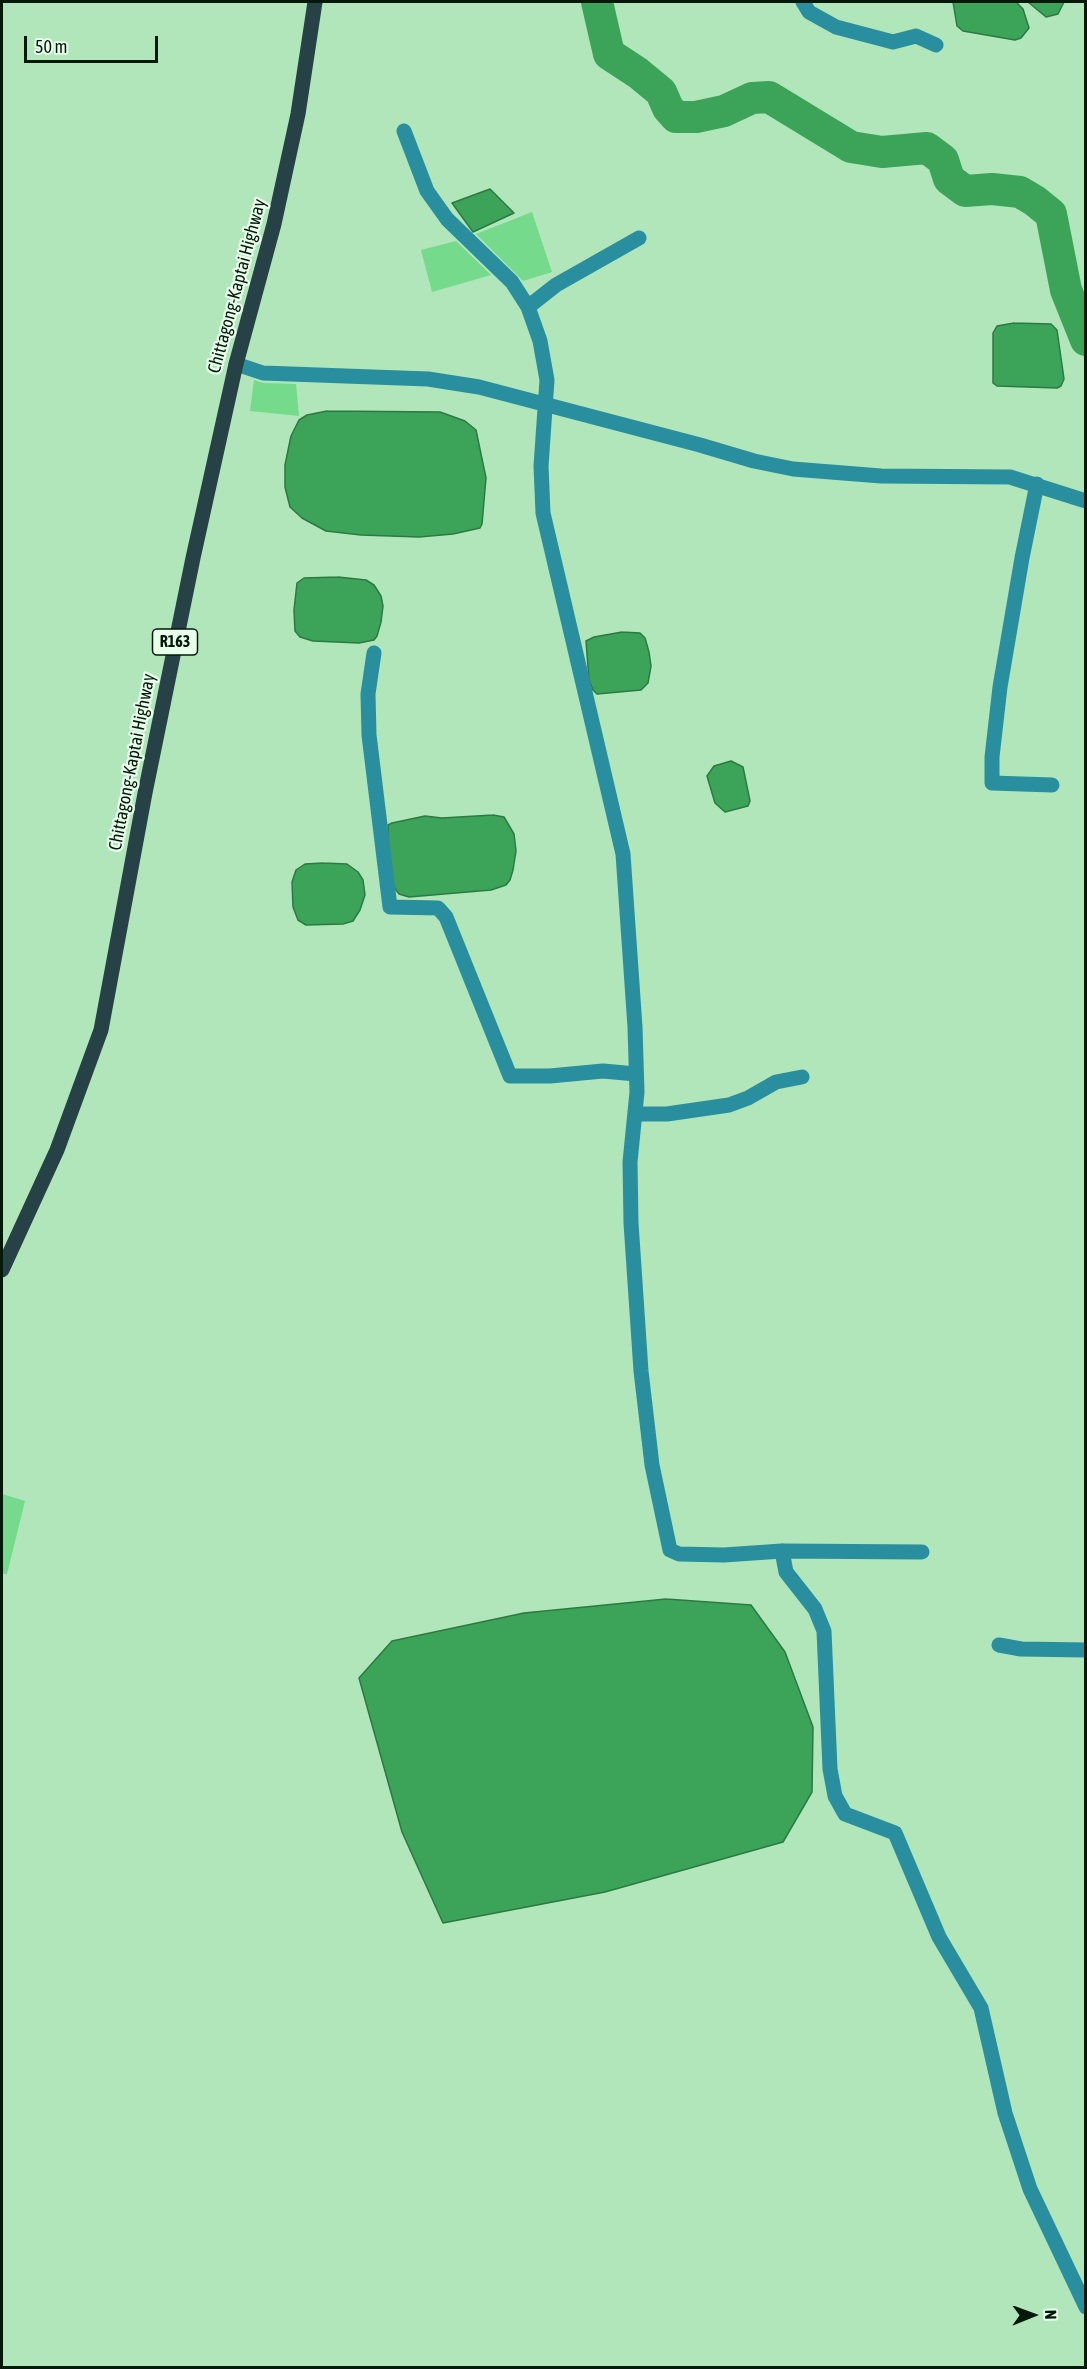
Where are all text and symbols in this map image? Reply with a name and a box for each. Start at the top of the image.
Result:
scale bar [27,24,160,62]
text: 50 m [35,36,67,57]
street label: Chittagong-Kaptai Highway [203,197,271,375]
road number: R163 [152,629,198,655]
street label: Chittagong-Kaptai Highway [104,672,160,852]
north arrow [1003,2285,1063,2345]
text: N [1042,2310,1060,2320]

